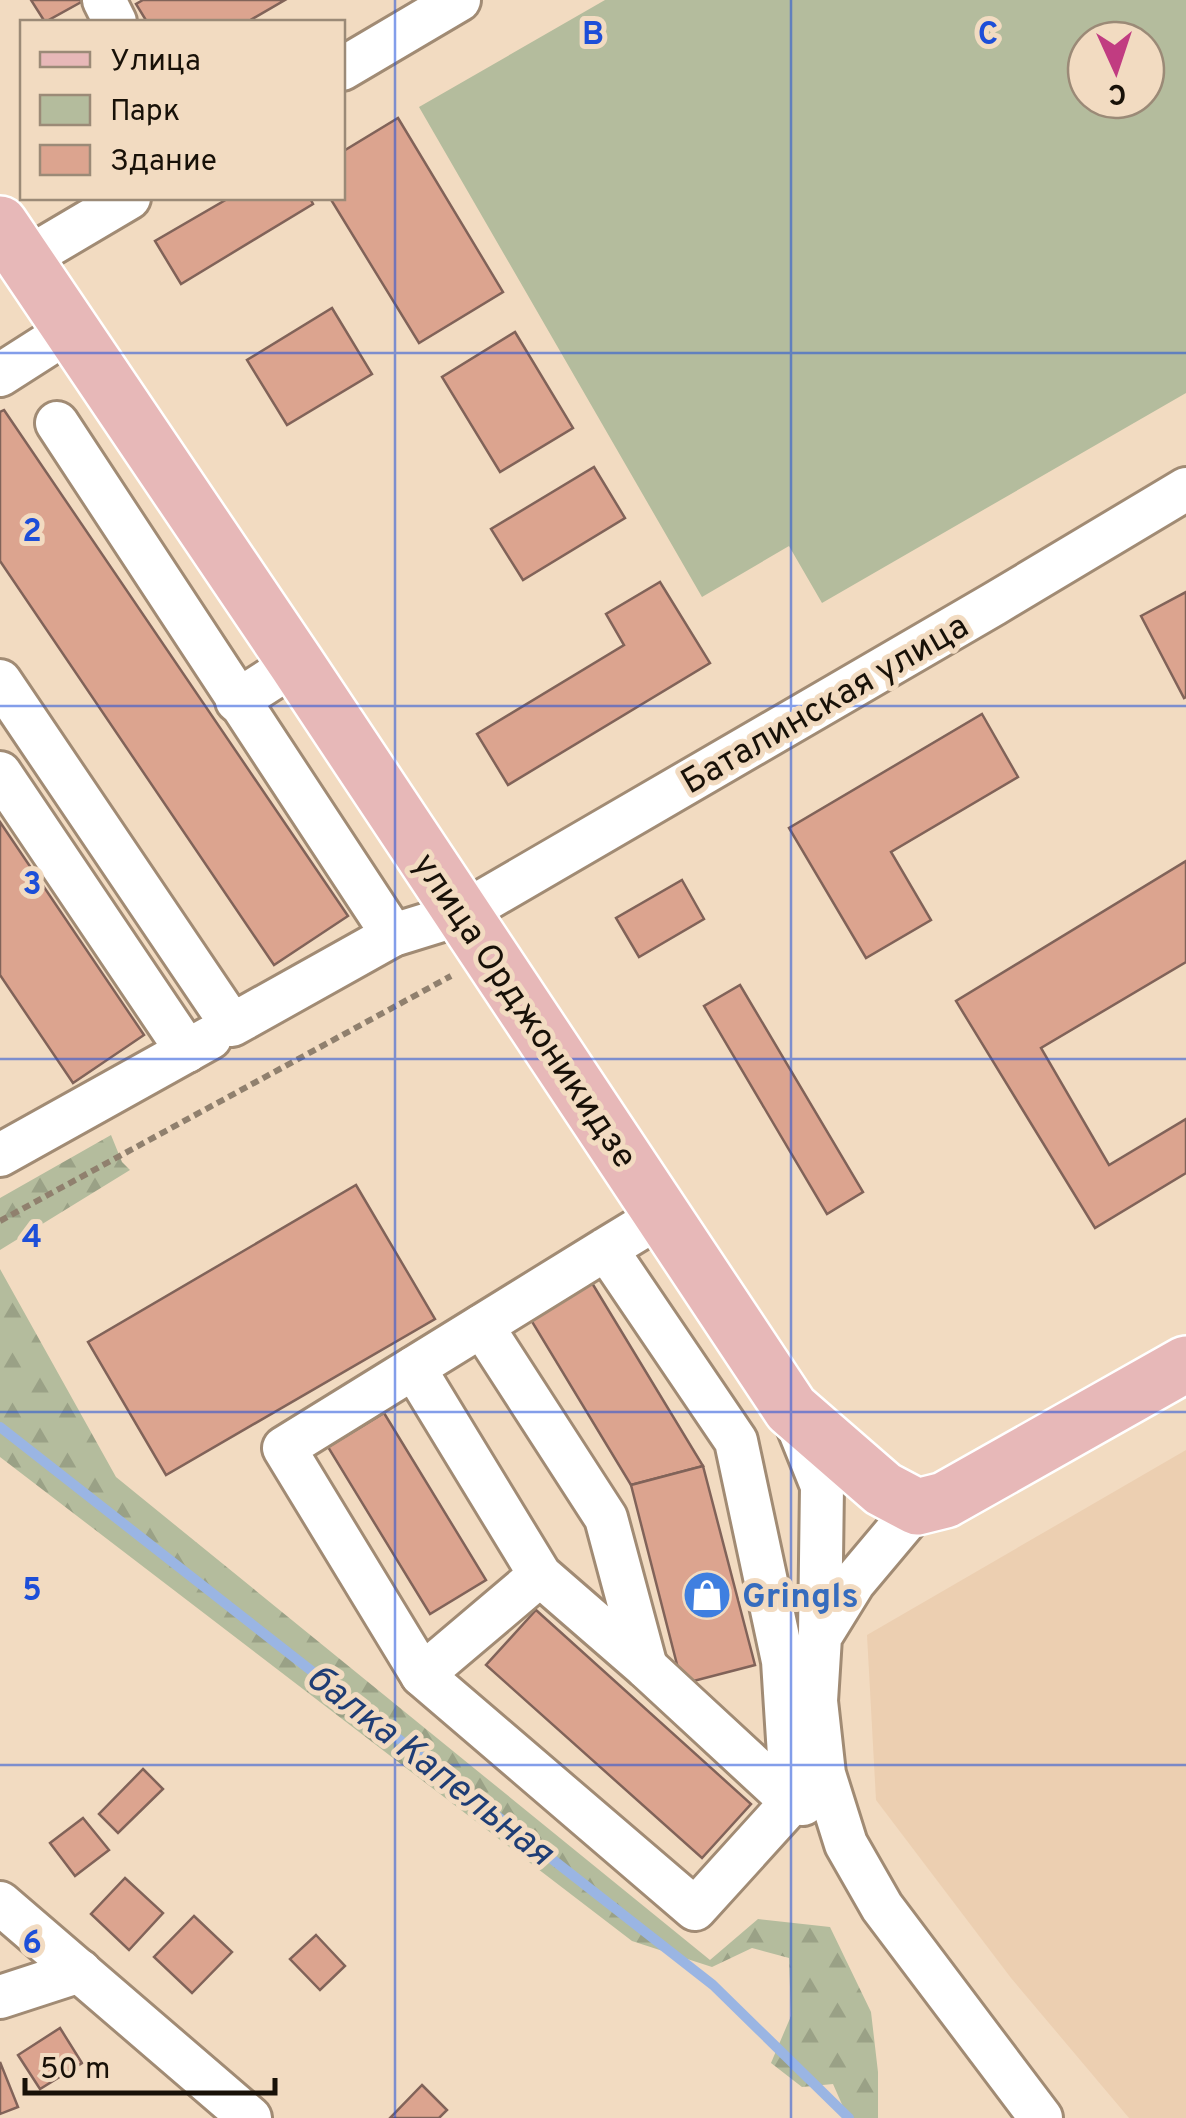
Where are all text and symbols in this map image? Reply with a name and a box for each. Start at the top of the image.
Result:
text: B [582,16,604,56]
text: C [978,16,998,56]
legend [20,20,345,200]
north arrow [1066,20,1166,120]
text: Улица [110,44,201,81]
text: С [1107,74,1127,110]
text: Парк [110,94,180,131]
text: Здание [110,144,217,181]
text: 2 [22,513,42,553]
street label: Баталинская улица [674,605,977,806]
street label: улица Орджоникидзе [402,846,646,1178]
text: 3 [22,866,42,906]
text: 4 [22,1219,42,1259]
shop icon: Gringls [681,1569,733,1621]
text: 5 [22,1572,42,1612]
place label: Gringls [742,1576,859,1620]
water label: балка Капельная [295,1655,563,1879]
text: 6 [22,1925,42,1965]
scale bar [25,2033,275,2095]
text: 50 m [40,2052,110,2089]

